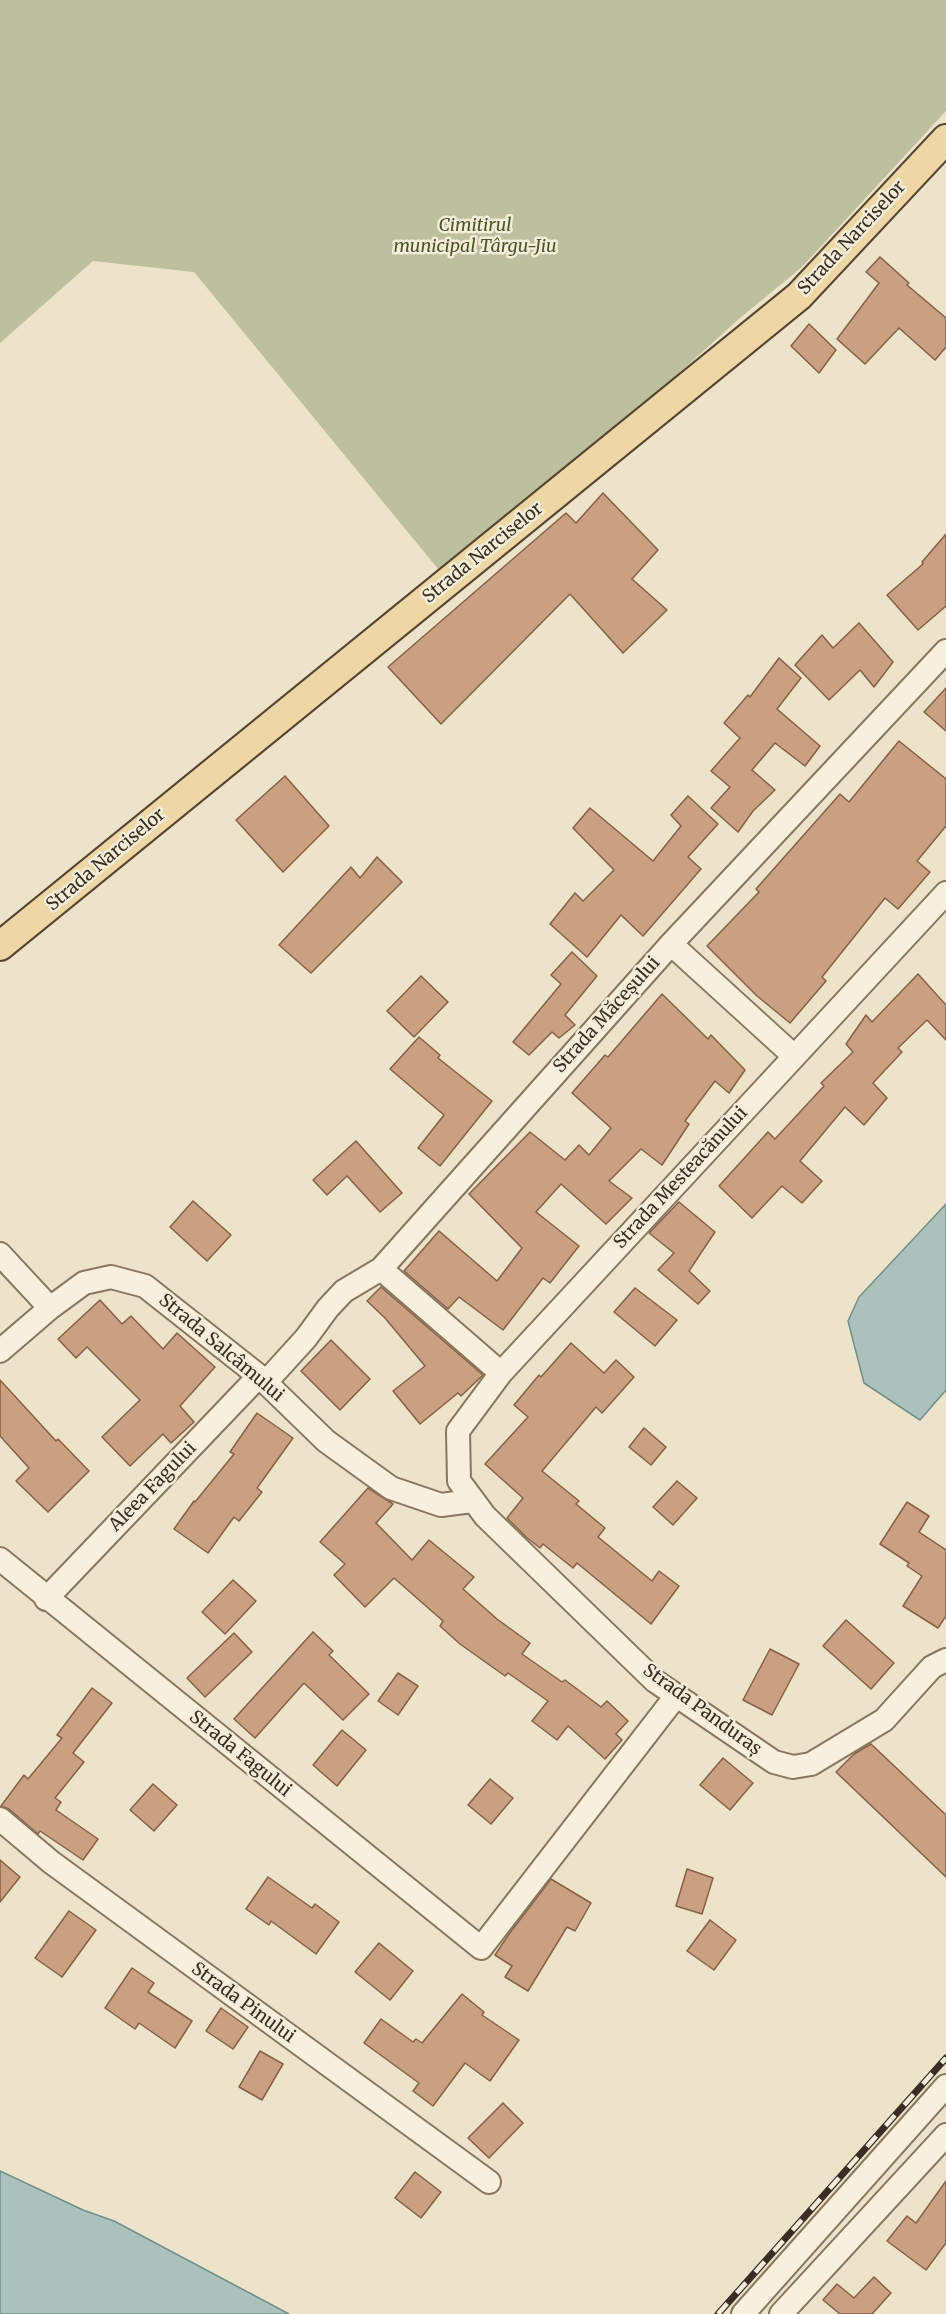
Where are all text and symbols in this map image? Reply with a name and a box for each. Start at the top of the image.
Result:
street label: Strada Narciselor [794,176,910,300]
park label: Cimitirul municipal Târgu-Jiu [393,215,557,258]
street label: Strada Narciselor [419,498,547,608]
street label: Strada Narciselor [42,804,170,916]
street label: Strada Măceșului [549,953,665,1077]
street label: Strada Mesteacănului [610,1103,752,1253]
street label: Strada Salcâmului [154,1289,288,1407]
street label: Aleea Fagului [105,1438,201,1536]
street label: Strada Panduraș [638,1660,766,1760]
street label: Strada Fagului [185,1706,295,1802]
street label: Strada Pinului [187,1958,299,2048]

